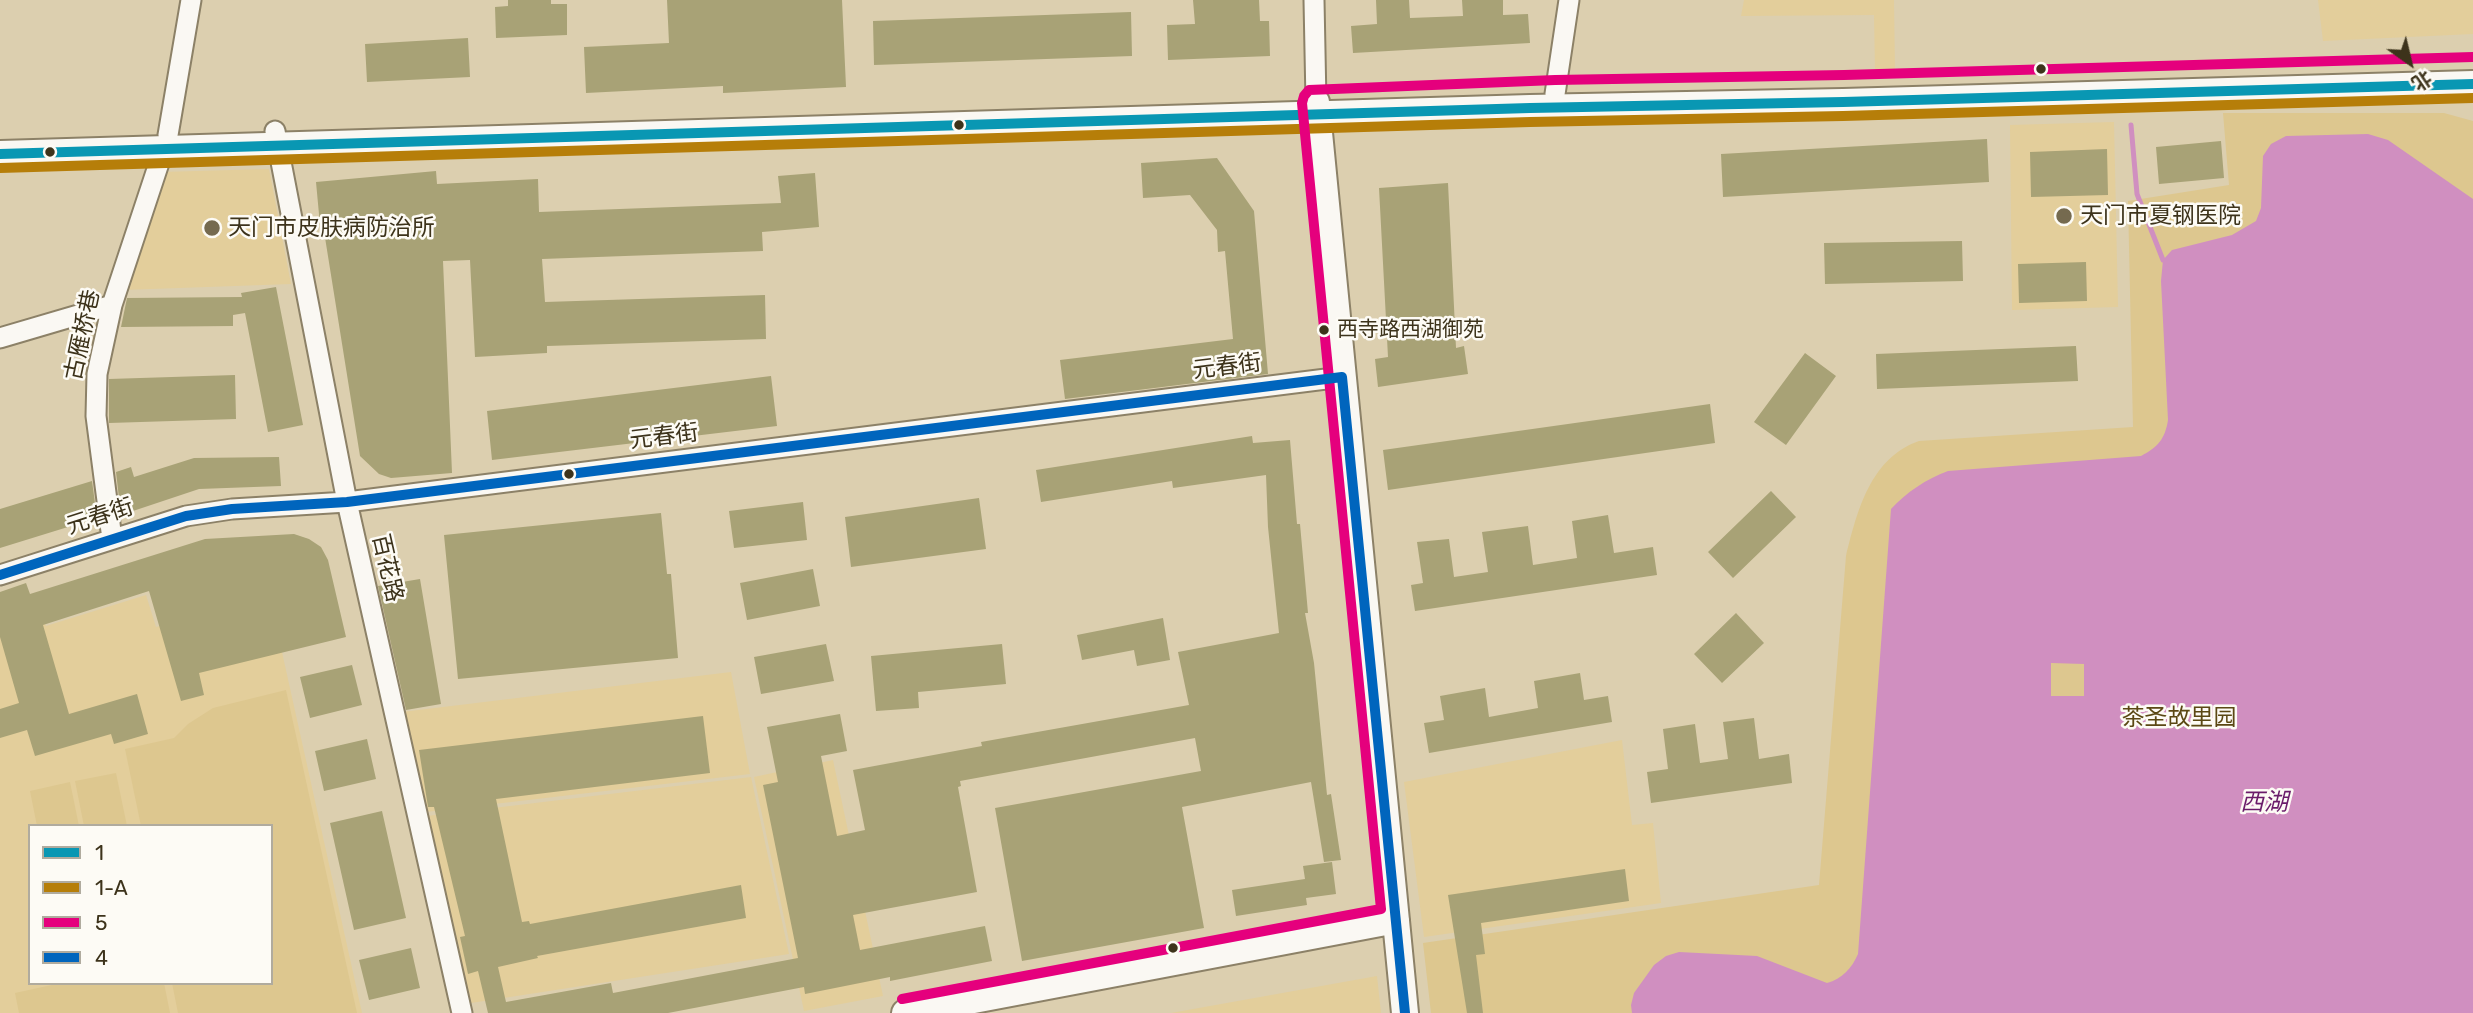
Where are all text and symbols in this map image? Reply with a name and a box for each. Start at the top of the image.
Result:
north arrow [2375,28,2445,98]
unlabelled marker [2034,62,2048,76]
text: 北 [2408,66,2436,96]
unlabelled marker [952,118,966,132]
unlabelled marker [43,145,57,159]
place label: 天门市夏钢医院 [2080,202,2241,230]
marker: 天门市夏钢医院 [2054,206,2074,226]
place label: 天门市皮肤病防治所 [228,214,435,242]
marker: 天门市皮肤病防治所 [202,218,222,238]
street label: 古雁桥巷 [60,287,106,383]
place label: 西寺路西湖御苑 [1337,317,1484,343]
marker: 西寺路西湖御苑 [1317,323,1331,337]
street label: 元春街 [1191,349,1263,385]
street label: 元春街 [628,419,700,455]
unlabelled marker [562,467,576,481]
street label: 元春街 [63,493,137,541]
street label: 百花路 [366,531,408,605]
park label: 茶圣故里园 [2122,704,2236,732]
water label: 西湖 [2240,789,2288,817]
legend [28,824,273,985]
text: 1 [95,840,104,865]
text: 1-A [95,875,128,900]
text: 5 [95,910,107,935]
unlabelled marker [1166,941,1180,955]
text: 4 [95,945,108,970]

